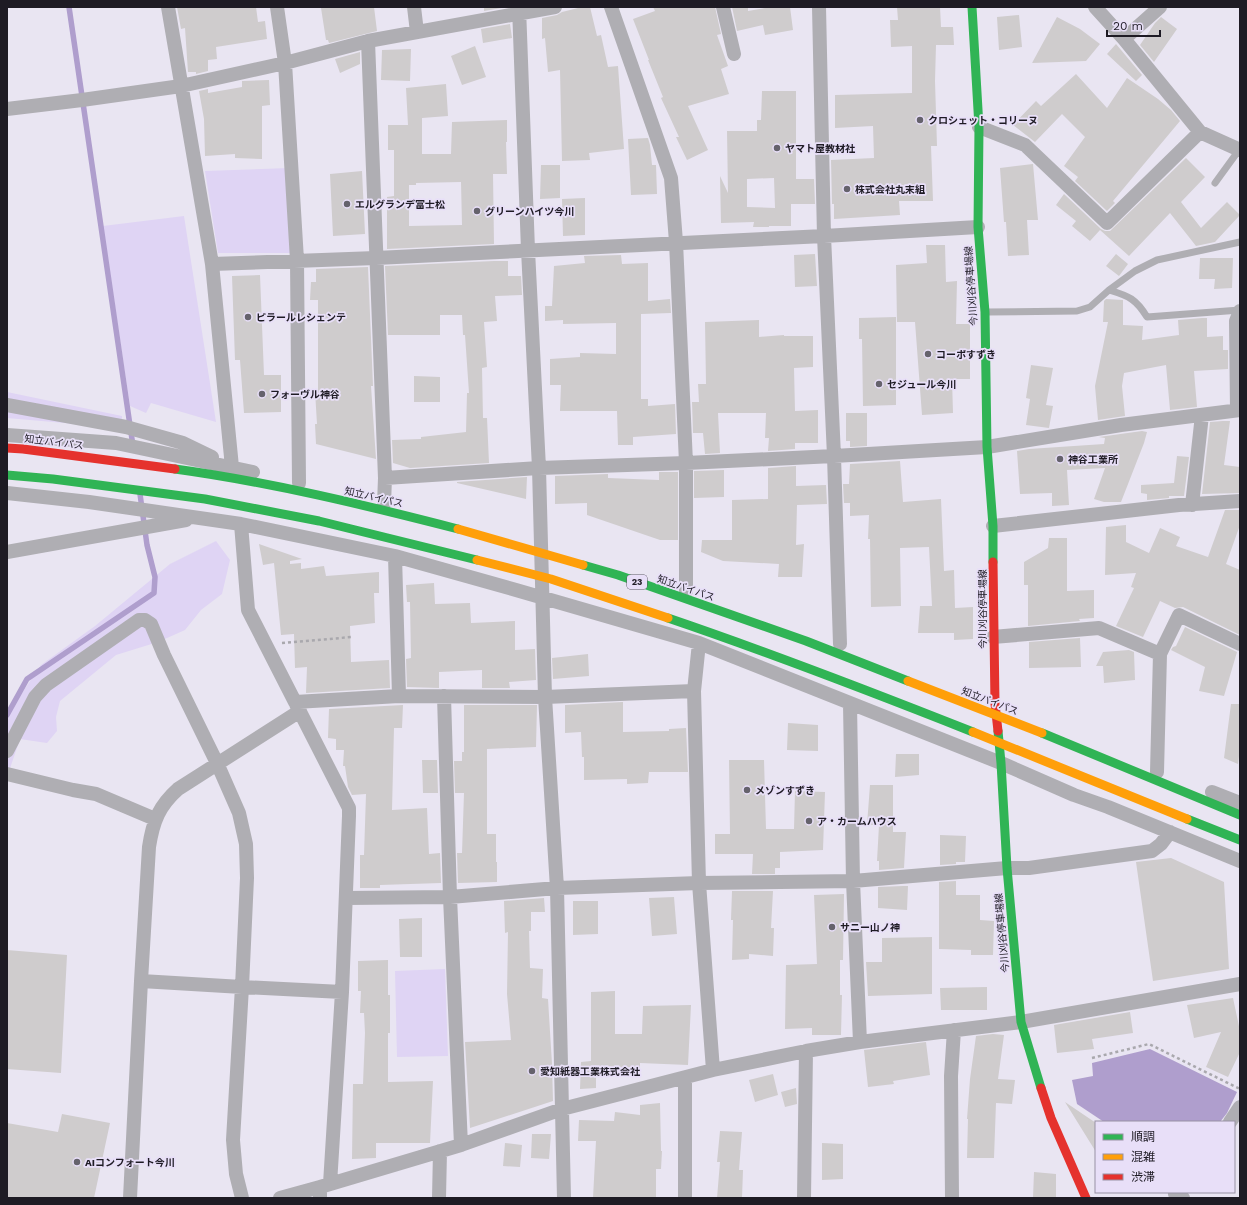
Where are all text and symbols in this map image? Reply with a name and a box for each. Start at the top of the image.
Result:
scale bar [1107,12,1160,38]
text: 20 m [1113,19,1143,33]
marker: クロシェット・コリーヌ [915,115,925,125]
place label: クロシェット・コリーヌ [928,115,1038,126]
marker: ヤマト屋教材社 [772,143,782,153]
place label: ヤマト屋教材社 [785,143,856,154]
marker: 株式会社丸末組 [842,184,852,194]
place label: 株式会社丸末組 [855,184,925,195]
marker: エルグランデ富士松 [342,199,352,209]
place label: エルグランデ富士松 [355,199,445,210]
marker: グリーンハイツ今川 [472,206,482,216]
place label: グリーンハイツ今川 [485,206,574,217]
street label: 今川刈谷停車場線 [963,246,979,326]
marker: ピラールレシェンテ [243,312,253,322]
place label: ピラールレシェンテ [256,312,346,323]
marker: コーポすずき [923,349,933,359]
place label: コーポすずき [936,349,996,360]
marker: セジュール今川 [874,379,884,389]
place label: セジュール今川 [887,379,956,390]
marker: フォーヴル神谷 [257,389,267,399]
place label: フォーヴル神谷 [270,389,340,400]
street label: 知立バイパス [24,433,84,451]
marker: 神谷工業所 [1055,454,1065,464]
place label: 神谷工業所 [1068,454,1118,465]
street label: 知立バイパス [344,485,404,509]
street label: 今川刈谷停車場線 [977,569,988,649]
street label: 知立バイパス [656,573,716,603]
road number: 23 [627,575,647,589]
street label: 知立バイパス [960,685,1020,717]
marker: メゾンすずき [742,785,752,795]
place label: メゾンすずき [755,785,815,796]
marker: ア・カームハウス [804,816,814,826]
place label: ア・カームハウス [817,816,897,827]
street label: 今川刈谷停車場線 [993,893,1011,973]
marker: サニー山ノ神 [827,922,837,932]
place label: サニー山ノ神 [840,922,900,933]
marker: 愛知紙器工業株式会社 [527,1066,537,1076]
place label: 愛知紙器工業株式会社 [540,1066,641,1077]
legend [1095,1121,1235,1193]
text: 順調 [1131,1130,1155,1144]
text: 混雑 [1131,1150,1155,1164]
marker: AIコンフォート今川 [72,1157,82,1167]
place label: AIコンフォート今川 [85,1157,175,1168]
text: 渋滞 [1131,1170,1155,1184]

